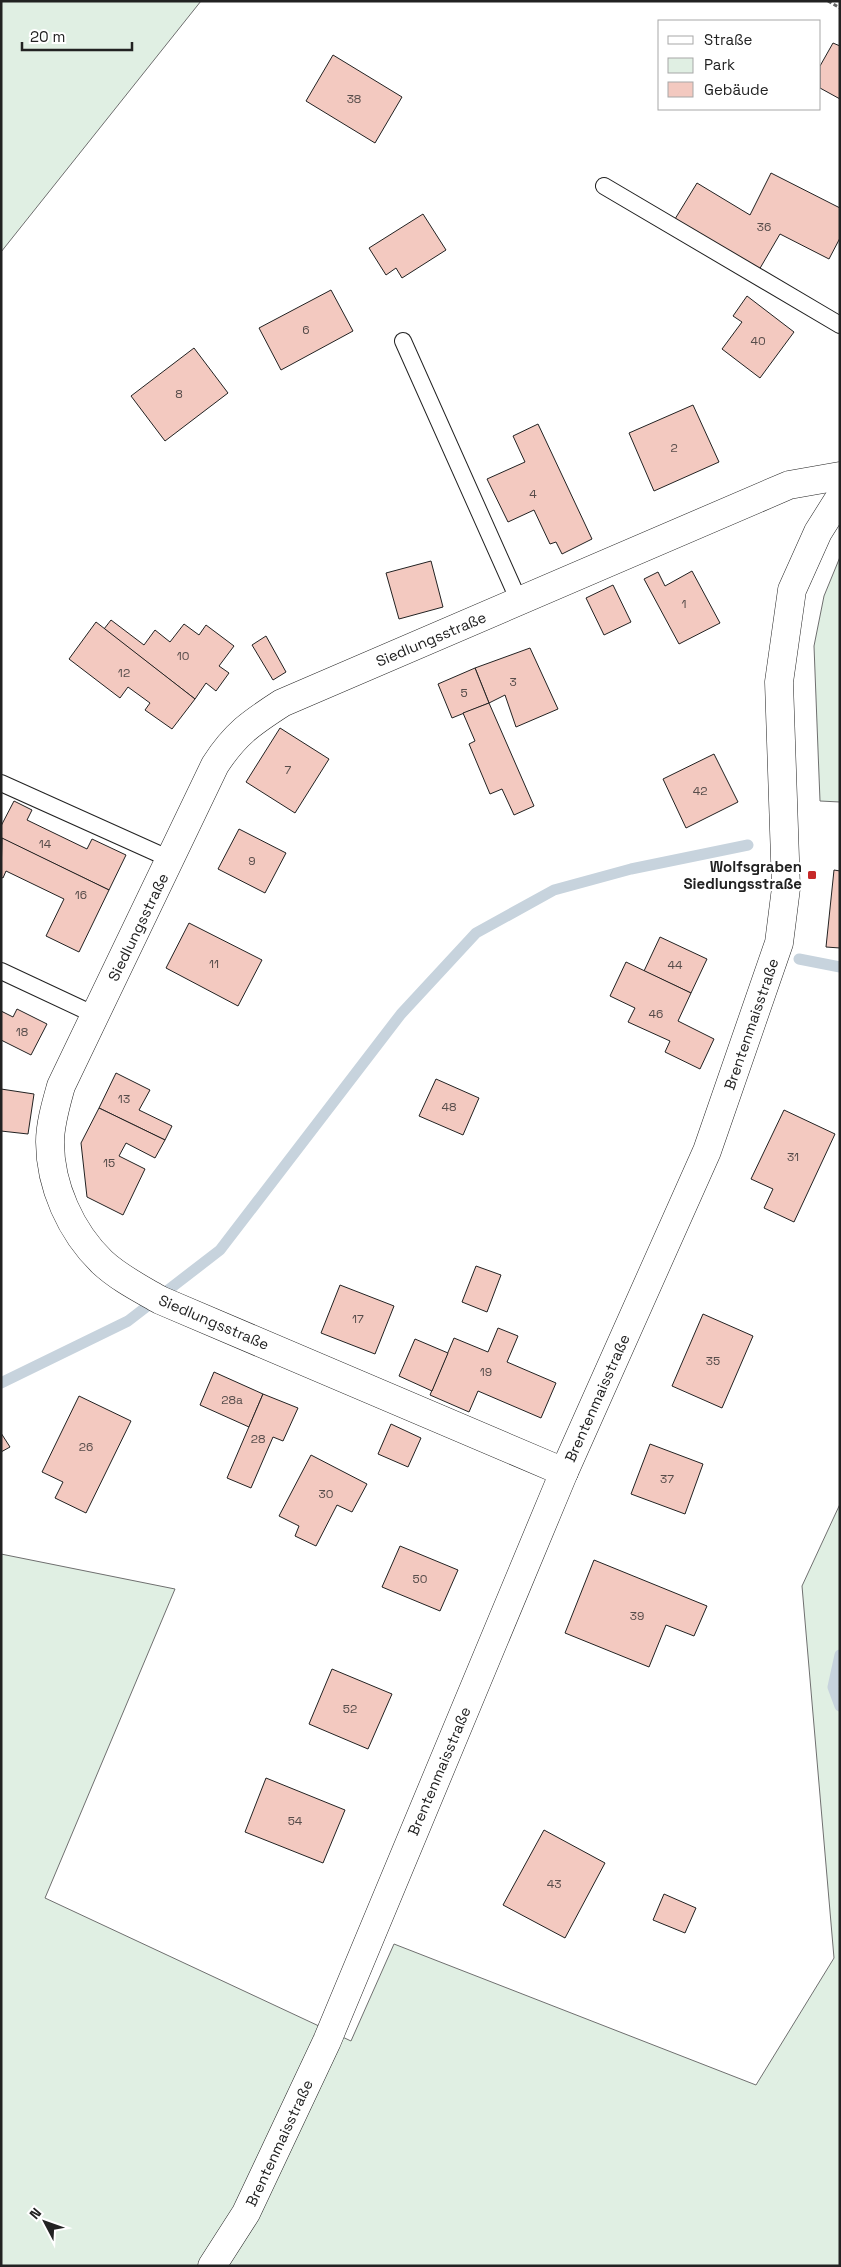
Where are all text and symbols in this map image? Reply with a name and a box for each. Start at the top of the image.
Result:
scale bar [22,20,132,52]
legend [658,20,821,110]
text: 20 m [30,27,65,46]
text: Straße [704,30,753,49]
text: Park [704,55,735,74]
text: Gebäude [704,80,769,99]
house number: 38 [347,91,361,107]
house number: 36 [757,219,771,235]
house number: 6 [302,322,310,338]
house number: 40 [750,333,766,349]
house number: 8 [175,386,183,402]
house number: 2 [670,440,678,456]
house number: 4 [529,486,537,502]
house number: 1 [681,596,687,612]
street label: Siedlungsstraße [373,607,489,671]
house number: 10 [177,648,189,664]
house number: 12 [118,665,130,681]
house number: 3 [509,674,517,690]
house number: 5 [460,685,468,701]
house number: 7 [285,762,292,778]
house number: 42 [693,783,707,799]
house number: 14 [39,836,52,852]
house number: 9 [248,853,256,869]
place label: Wolfsgraben Siedlungsstraße [683,857,802,893]
marker: Wolfsgraben Siedlungsstraße [806,869,818,881]
street label: Siedlungsstraße [104,870,172,984]
house number: 16 [75,887,87,903]
house number: 11 [209,956,219,972]
street label: Brentenmaisstraße [720,956,782,1092]
house number: 44 [667,957,683,973]
house number: 46 [649,1006,663,1022]
house number: 18 [16,1024,28,1040]
house number: 13 [118,1091,130,1107]
house number: 48 [442,1099,456,1115]
house number: 31 [787,1149,799,1165]
house number: 15 [103,1155,115,1171]
street label: Siedlungsstraße [156,1290,272,1354]
house number: 17 [352,1311,364,1327]
street label: Brentenmaisstraße [560,1331,634,1465]
house number: 35 [706,1353,720,1369]
house number: 19 [480,1364,492,1380]
house number: 28a [221,1392,243,1408]
house number: 28 [251,1431,265,1447]
house number: 26 [79,1439,93,1455]
house number: 37 [660,1471,674,1487]
house number: 30 [319,1486,333,1502]
house number: 50 [413,1571,427,1587]
house number: 39 [630,1608,644,1624]
house number: 52 [343,1701,357,1717]
street label: Brentenmaisstraße [403,1704,475,1838]
house number: 54 [288,1813,303,1829]
house number: 43 [547,1876,561,1892]
street label: Brentenmaisstraße [241,2076,317,2210]
north arrow [20,2197,70,2247]
text: N [25,2204,45,2223]

